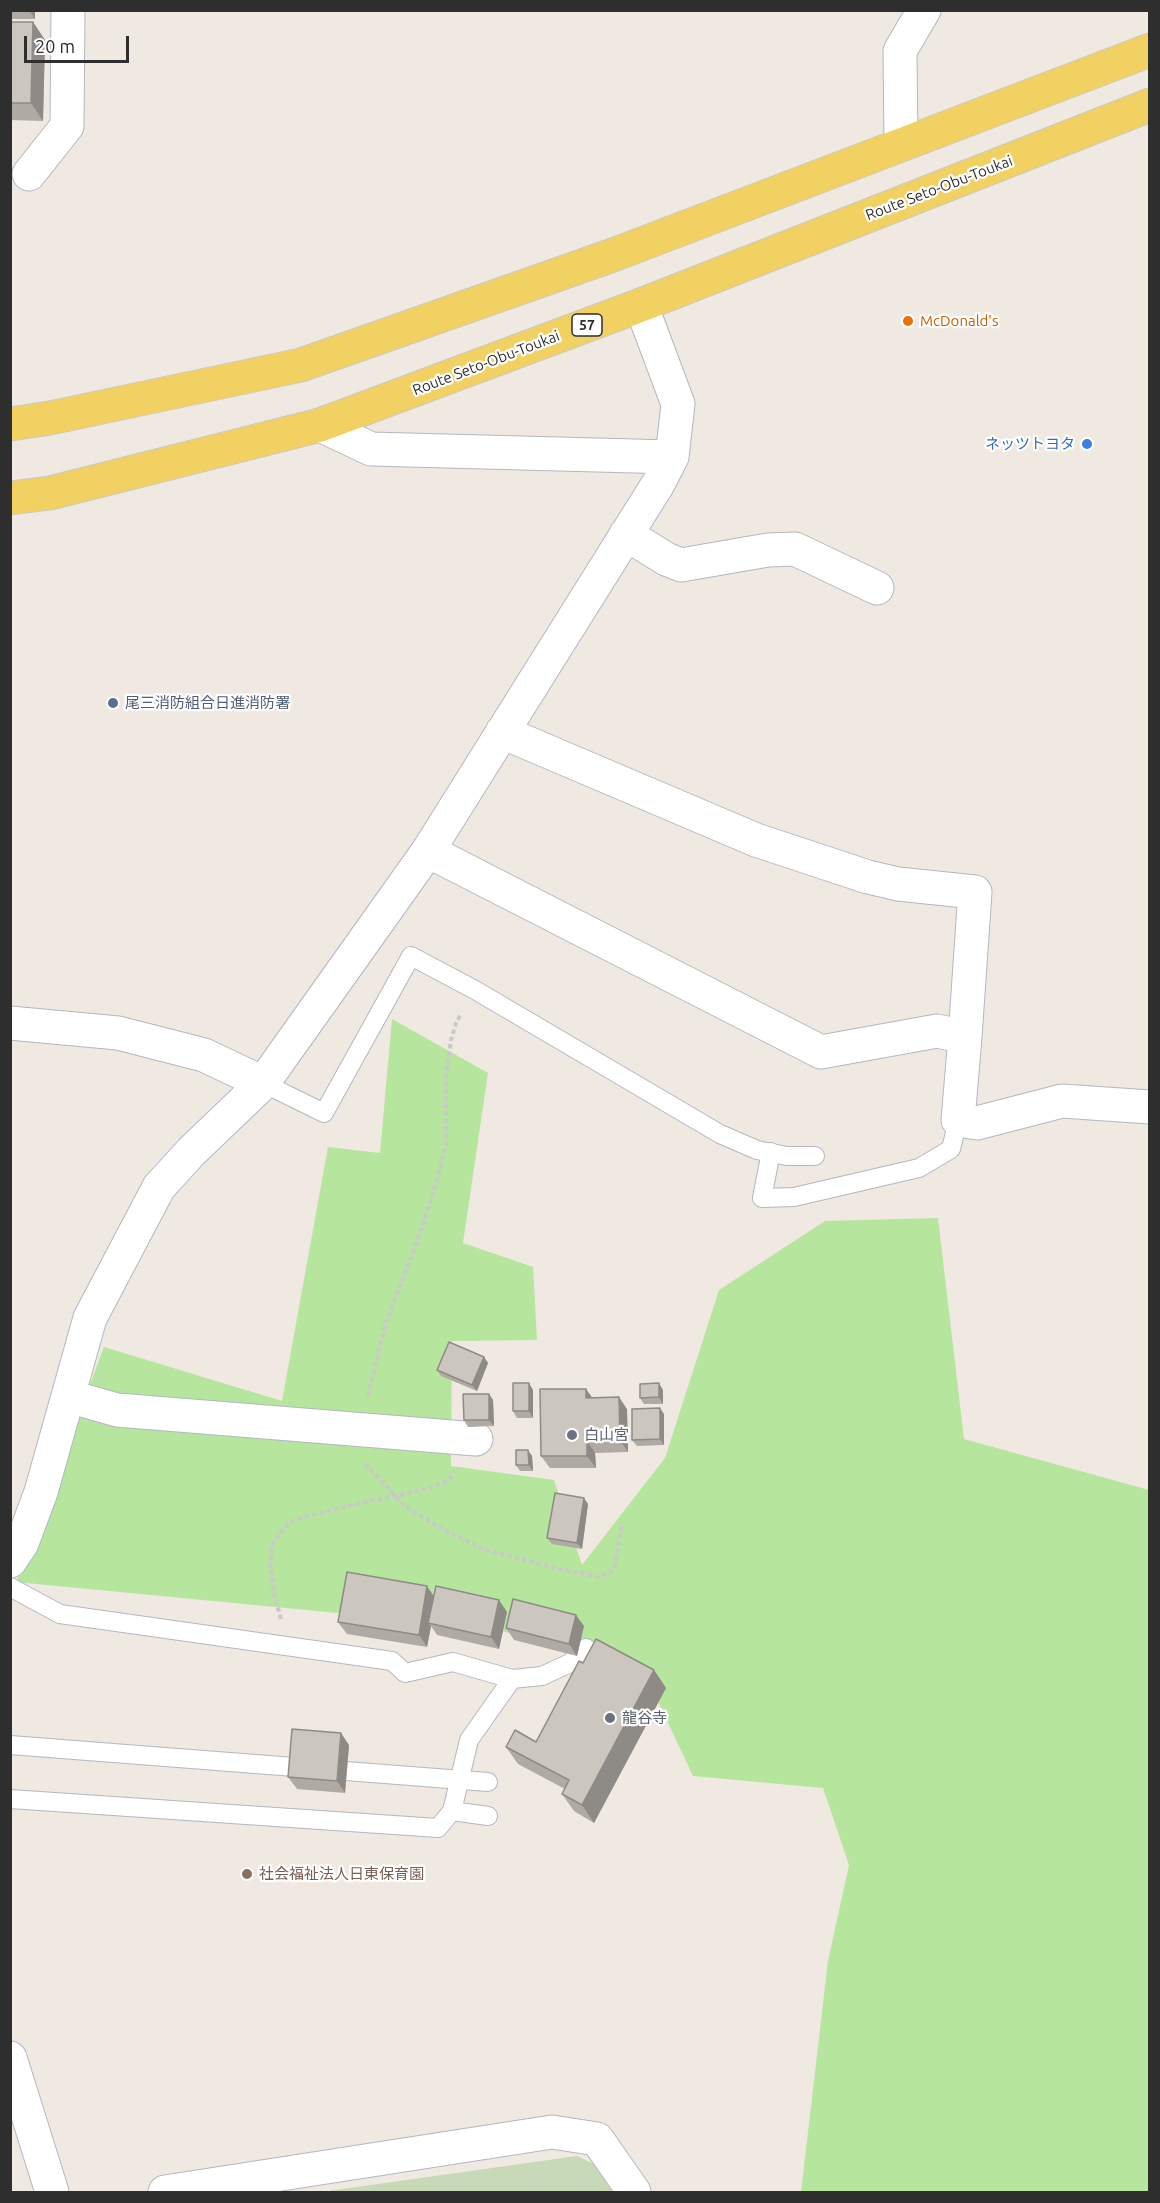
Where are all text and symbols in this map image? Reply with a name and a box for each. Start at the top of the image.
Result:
scale bar [27,24,132,62]
text: 20 m [35,36,75,56]
street label: Route Seto-Obu-Toukai [863,152,1015,224]
place label: McDonald's [920,312,998,330]
road number: 57 [572,314,602,336]
marker: McDonald's [901,314,915,328]
street label: Route Seto-Obu-Toukai [410,327,562,399]
place label: ネッツトヨタ [985,435,1075,453]
marker: ネッツトヨタ [1080,437,1094,451]
place label: 尾三消防組合日進消防署 [125,694,290,712]
marker: 尾三消防組合日進消防署 [106,696,120,710]
place label: 白山宮 [584,1426,629,1444]
marker: 白山宮 [565,1428,579,1442]
place label: 龍谷寺 [622,1709,667,1727]
marker: 龍谷寺 [603,1711,617,1725]
place label: 社会福祉法人日東保育園 [259,1865,424,1883]
marker: 社会福祉法人日東保育園 [240,1867,254,1881]

